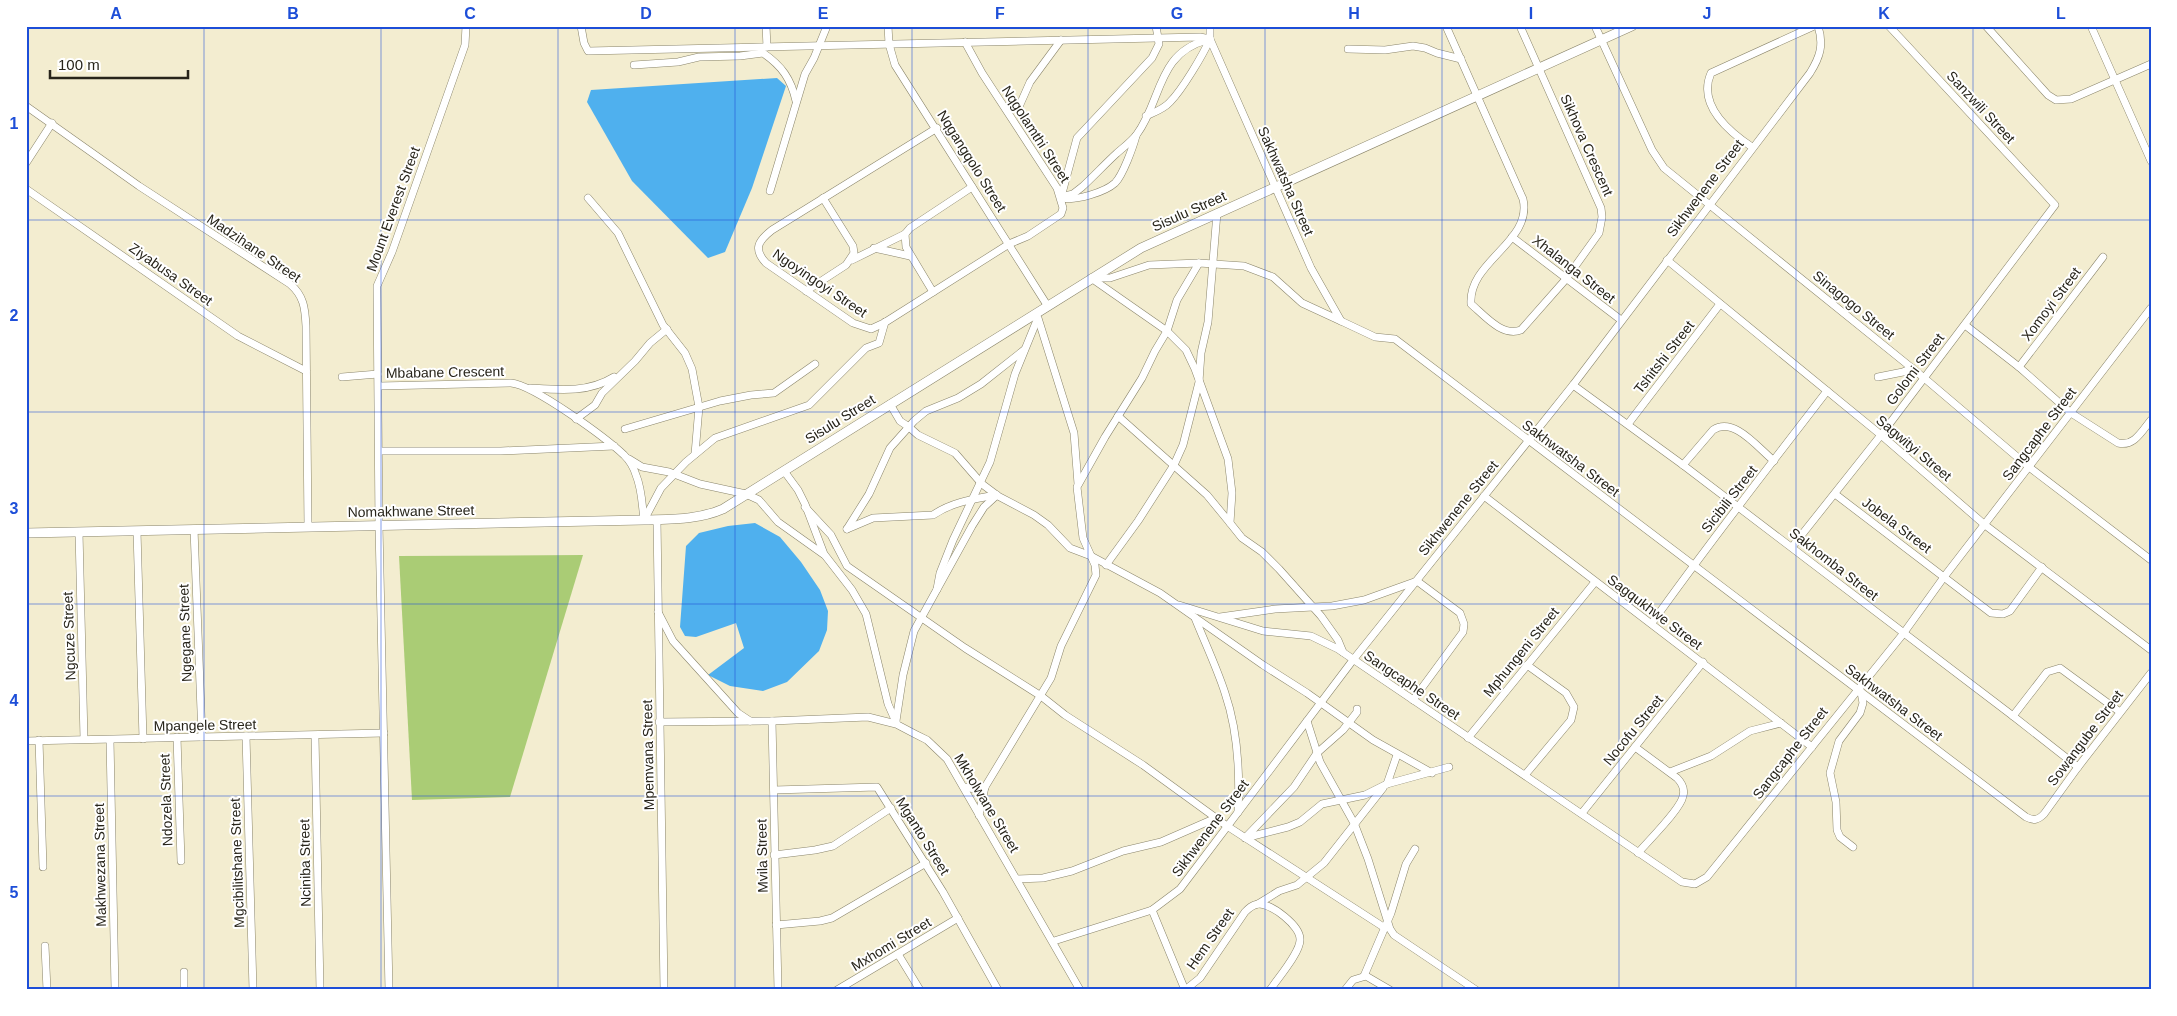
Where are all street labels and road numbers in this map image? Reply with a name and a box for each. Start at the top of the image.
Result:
street label: Sanzwili Street [1944,68,2018,146]
street label: Nqgolamthi Street [999,83,1073,185]
street label: Sikhova Crescent [1557,92,1617,198]
street label: Nqgangqolo Street [934,107,1010,215]
street label: Sakhwatsha Street [1255,124,1317,238]
street label: Sikhwenene Street [1663,136,1747,240]
street label: Mount Everest Street [363,144,423,274]
street label: Sisulu Street [1149,188,1229,234]
street label: Madzihane Street [204,211,304,285]
street label: Xhalanga Street [1530,232,1619,306]
street label: Ziyabusa Street [126,239,216,309]
street label: Ngoyingoyi Street [770,245,870,321]
street label: Xomoyi Street [2018,264,2084,344]
street label: Sinagogo Street [1810,267,1898,343]
street label: Tshitshi Street [1631,317,1697,397]
street label: Golomi Street [1883,330,1947,408]
street label: Mbabane Crescent [386,363,504,381]
street label: Sangcaphe Street [1999,384,2079,484]
street label: Sisulu Street [802,391,878,447]
street label: Sagwityi Street [1873,412,1955,484]
street label: Sakhwatsha Street [1519,416,1623,500]
street label: Sikhwenene Street [1415,457,1501,559]
street label: Sicibili Street [1698,462,1760,536]
street label: Jobela Street [1859,494,1935,556]
street label: Nomakhwane Street [347,502,475,520]
street label: Sakhomba Street [1786,524,1882,604]
street label: Sagqukhwe Street [1605,571,1706,653]
street label: Ngegane Street [175,584,195,682]
street label: Ngcuze Street [59,591,79,681]
street label: Mphungeni Street [1480,604,1562,700]
street label: Sangcaphe Street [1361,647,1463,723]
street label: Sakhwatsha Street [1842,660,1946,744]
street label: Sowangube Street [2044,687,2126,789]
street label: Nocofu Street [1600,692,1666,768]
street label: Mpemvana Street [639,700,657,810]
street label: Sangcaphe Street [1749,704,1831,802]
street label: Mpangele Street [154,716,257,734]
street label: Mkholwane Street [951,751,1023,855]
street label: Ndozela Street [156,753,176,847]
street label: Sikhwenene Street [1168,776,1252,880]
street label: Mganto Street [893,794,953,878]
street label: Mgcibilitshane Street [227,798,247,928]
street label: Makhwezana Street [91,803,109,927]
street label: Nciniba Street [296,819,314,907]
street label: Mvila Street [753,819,771,893]
street label: Hem Street [1183,905,1237,973]
street label: Mxhomi Street [848,914,934,974]

